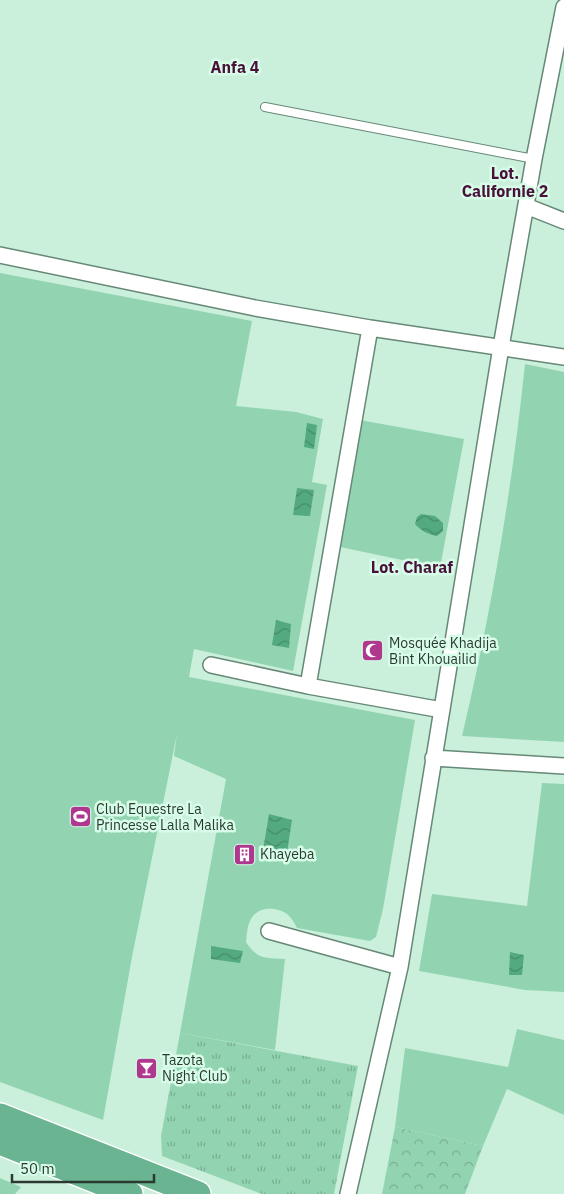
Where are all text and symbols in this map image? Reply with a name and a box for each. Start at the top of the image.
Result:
district label: Anfa 4 [211,57,260,77]
district label: Lot. Californie 2 [462,163,548,201]
district label: Lot. Charaf [371,557,453,577]
place label: Mosquée Khadija Bint Khouailid [389,634,497,668]
mosque icon: Mosquée Khadija Bint Khouailid [361,639,385,663]
place label: Club Equestre La Princesse Lalla Malika [96,800,234,834]
sports icon: Club Equestre La Princesse Lalla Malika [68,805,92,829]
building icon: Khayeba [232,842,256,866]
place label: Khayeba [260,845,315,863]
place label: Tazota Night Club [162,1051,228,1085]
bar icon: Tazota Night Club [134,1056,158,1080]
scale bar [12,1152,155,1184]
text: 50 m [20,1159,55,1178]

